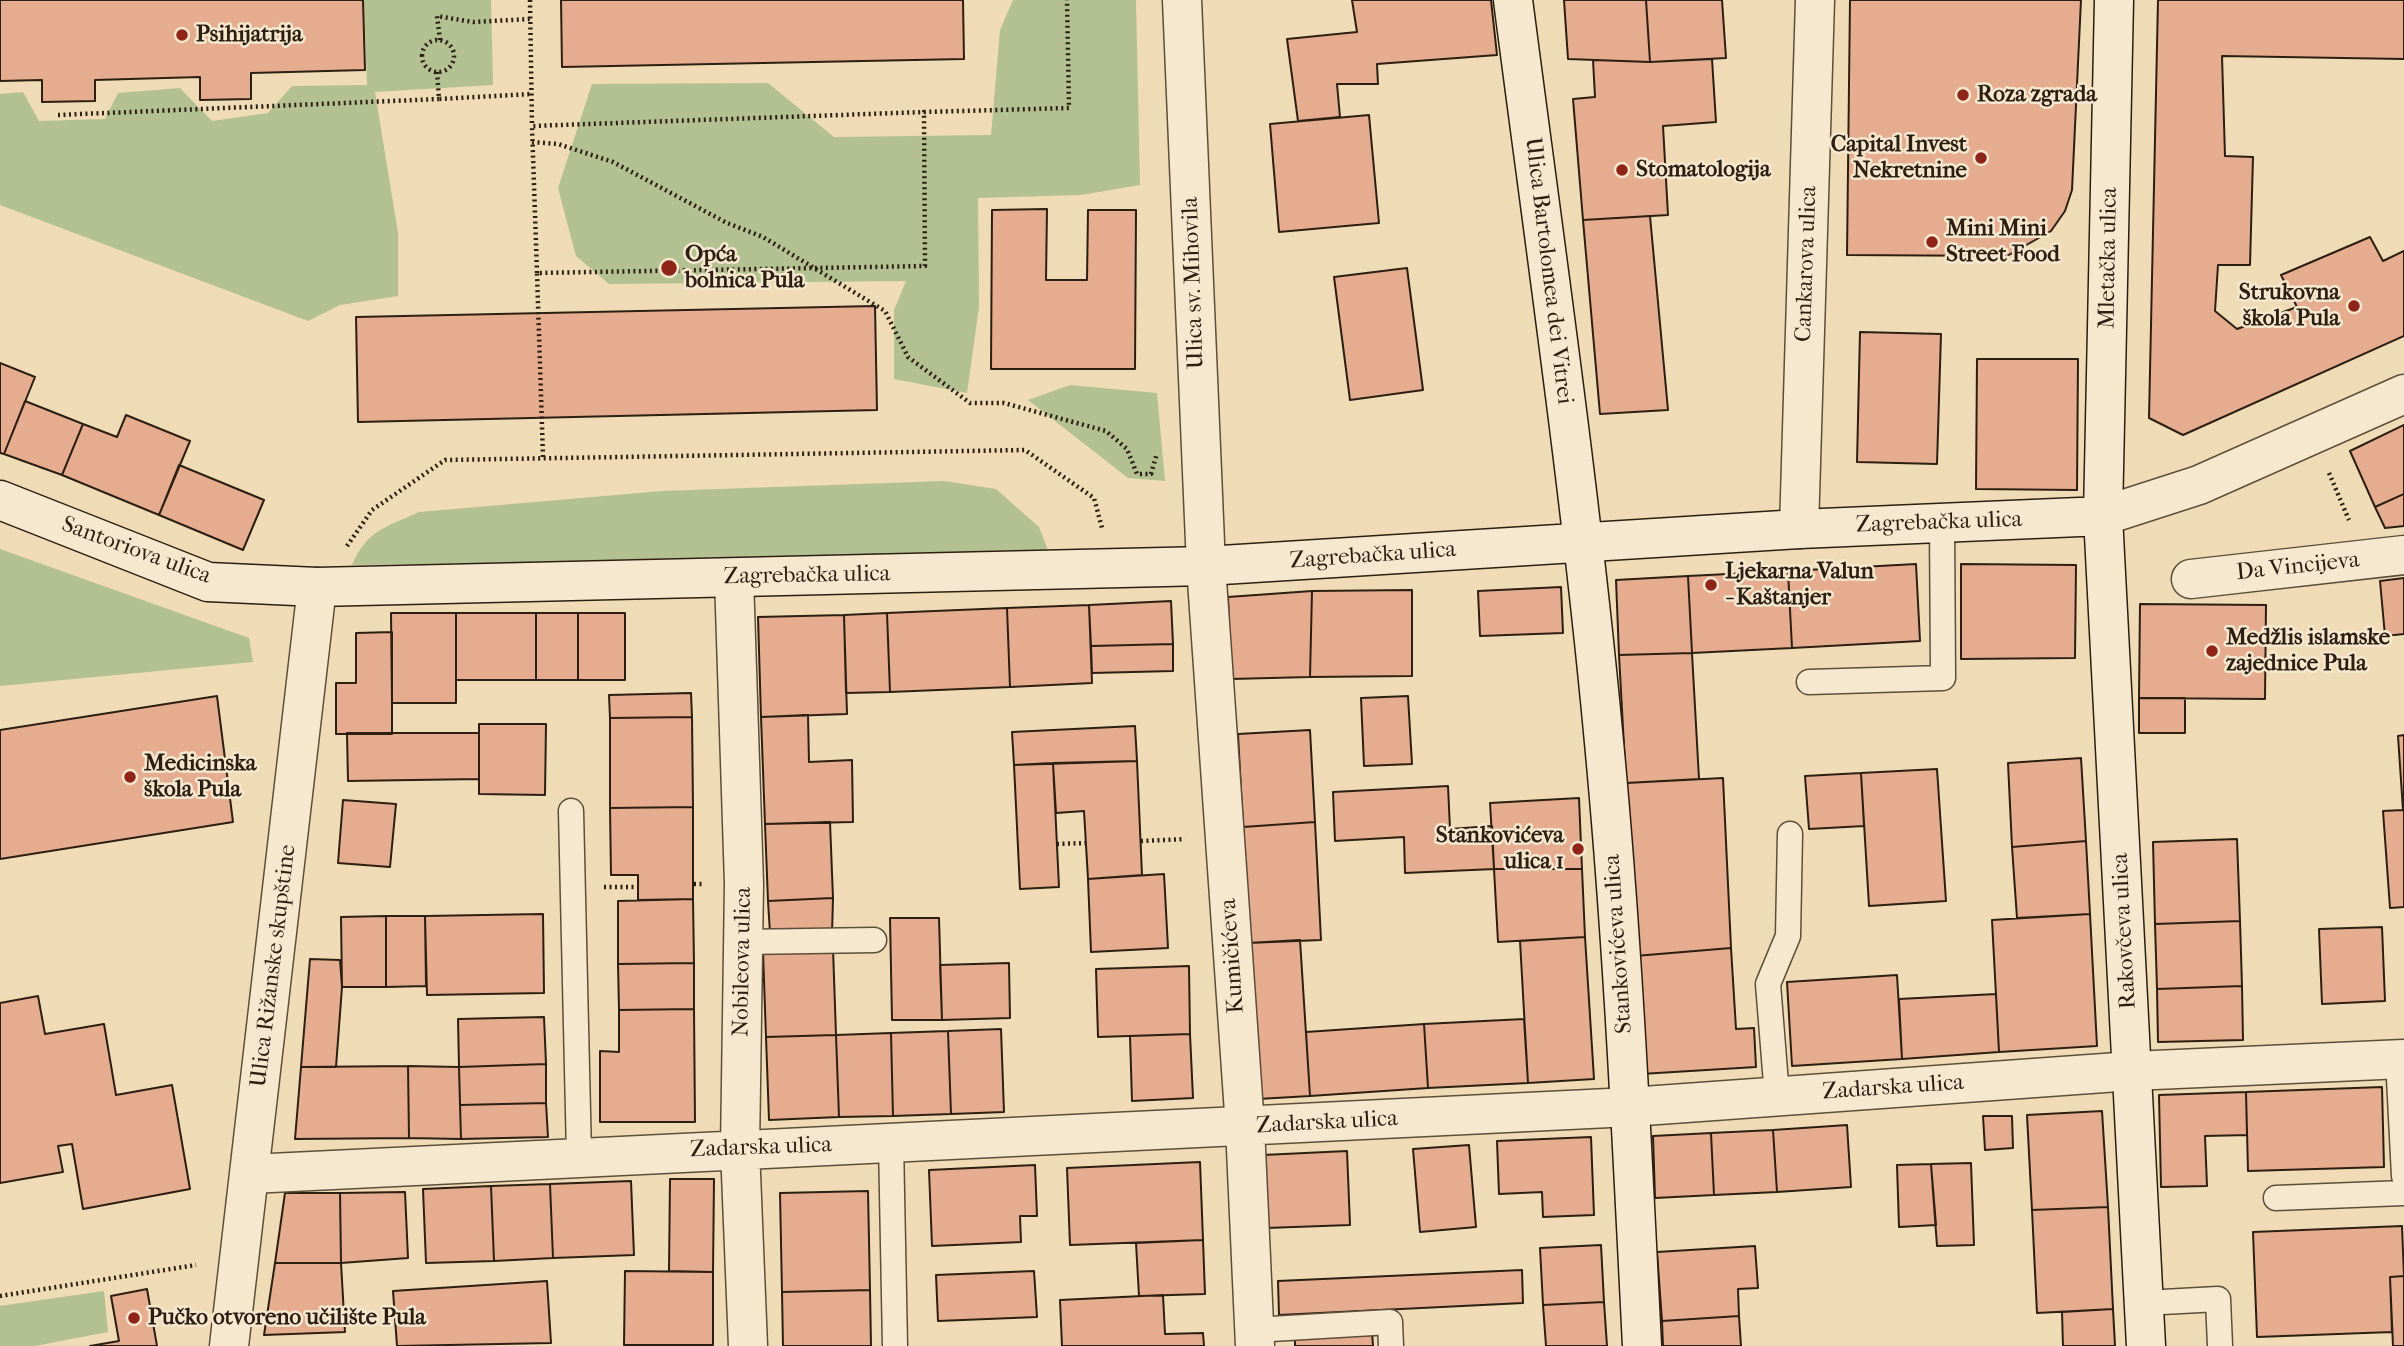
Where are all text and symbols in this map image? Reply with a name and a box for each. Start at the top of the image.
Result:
place label: Psihijatrija [196,21,303,49]
marker: Psihijatrija [174,27,190,43]
place label: Roza zgrada [1977,81,2097,109]
marker: Roza zgrada [1955,87,1971,103]
place label: Capital Invest Nekretnine [1831,131,1967,185]
street label: Ulica Bartolomea dei Vitrei [1518,136,1578,406]
marker: Capital Invest Nekretnine [1973,150,1989,166]
place label: Stomatologija [1636,156,1771,184]
marker: Stomatologija [1614,162,1630,178]
street label: Cankarova ulica [1790,185,1824,343]
street label: Mletačka ulica [2094,187,2124,329]
street label: Ulica sv. Mihovila [1177,196,1211,370]
place label: Mini Mini Street Food [1946,215,2060,269]
marker: Mini Mini Street Food [1924,234,1940,250]
place label: Opća bolnica Pula [685,241,804,295]
marker: Opća bolnica Pula [659,258,679,278]
place label: Strukovna škola Pula [2239,279,2340,333]
marker: Strukovna škola Pula [2346,298,2362,314]
street label: Zagrebačka ulica [1855,506,2023,540]
street label: Santoriova ulica [58,511,214,591]
street label: Zagrebačka ulica [1289,536,1457,576]
street label: Da Vincijeva [2235,547,2361,587]
place label: Ljekarna Valun - Kaštanjer [1725,558,1874,612]
street label: Zagrebačka ulica [723,561,891,591]
marker: Ljekarna Valun - Kaštanjer [1703,577,1719,593]
place label: Medžlis islamske zajednice Pula [2226,624,2390,678]
marker: Medžlis islamske zajednice Pula [2204,643,2220,659]
place label: Medicinska škola Pula [144,750,257,804]
marker: Medicinska škola Pula [122,769,138,785]
place label: Stankovićeva ulica 1 [1436,822,1564,876]
marker: Stankovićeva ulica 1 [1570,841,1586,857]
street label: Ulica Rižanske skupštine [245,843,303,1089]
street label: Rakovčeva ulica [2107,852,2143,1010]
street label: Stankovićeva ulica [1599,853,1639,1035]
street label: Nobileova ulica [728,887,758,1037]
street label: Kumičićeva [1215,898,1251,1014]
street label: Zadarska ulica [1821,1069,1965,1107]
street label: Zadarska ulica [1255,1106,1399,1140]
street label: Zadarska ulica [690,1132,832,1164]
place label: Pučko otvoreno učilište Pula [148,1304,426,1332]
marker: Pučko otvoreno učilište Pula [126,1310,142,1326]

